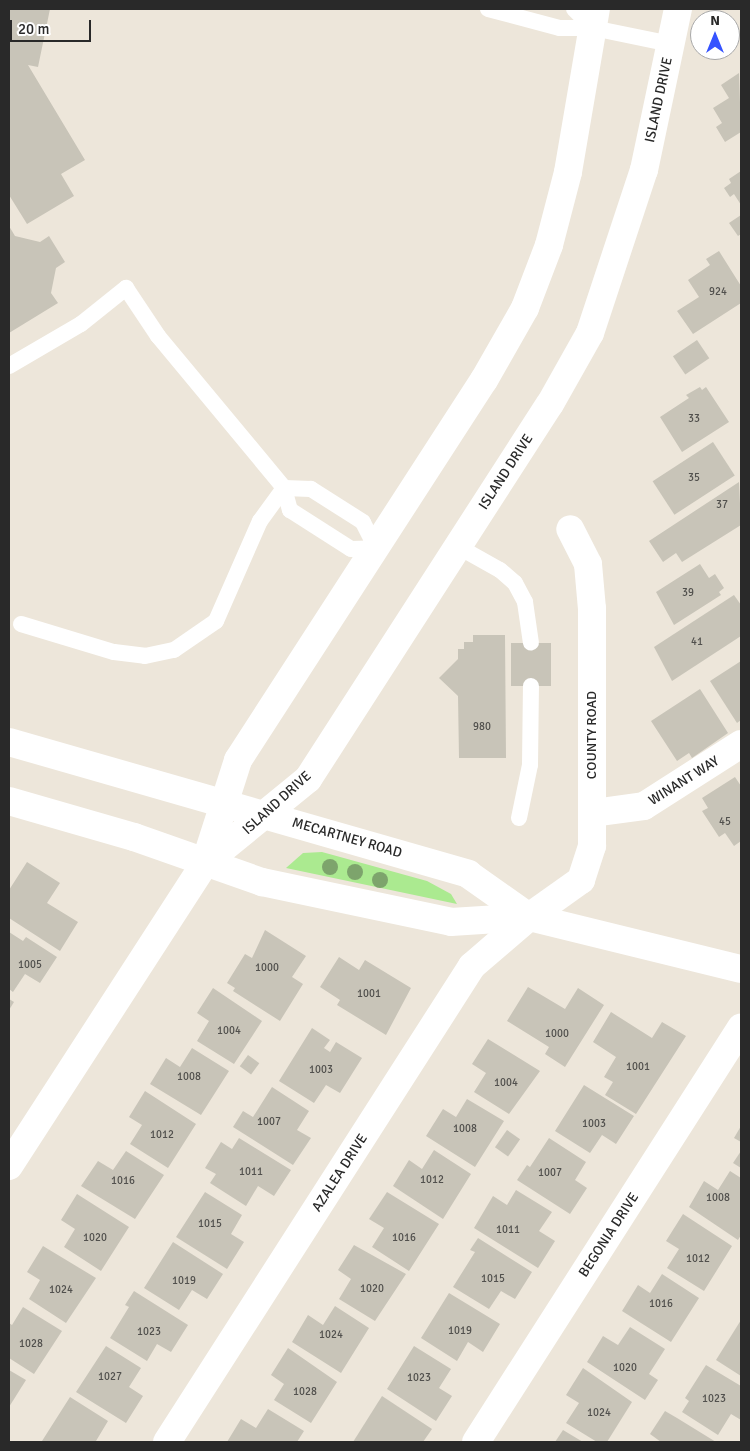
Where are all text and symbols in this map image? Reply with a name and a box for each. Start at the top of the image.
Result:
scale bar [12,10,94,42]
north arrow [690,10,740,60]
text: N [710,12,720,29]
text: 20 m [18,20,49,38]
street label: ISLAND DRIVE [642,56,676,144]
house number: 924 [709,285,727,299]
house number: 33 [688,412,700,426]
street label: ISLAND DRIVE [475,431,537,513]
house number: 35 [688,471,700,485]
house number: 37 [716,498,728,512]
house number: 39 [682,586,694,600]
house number: 41 [691,635,703,649]
street label: COUNTY ROAD [584,691,600,779]
house number: 980 [473,720,491,734]
street label: WINANT WAY [646,753,722,809]
street label: ISLAND DRIVE [239,768,315,838]
street label: MECARTNEY ROAD [290,814,404,862]
house number: 45 [719,815,731,829]
house number: 1005 [18,958,42,972]
house number: 1000 [255,961,279,975]
house number: 1001 [357,987,381,1001]
house number: 1004 [217,1024,241,1038]
house number: 1000 [545,1027,569,1041]
house number: 1001 [626,1060,650,1074]
house number: 1003 [309,1063,333,1077]
house number: 1008 [177,1070,201,1084]
house number: 1004 [494,1076,518,1090]
house number: 1007 [257,1115,281,1129]
house number: 1003 [582,1117,606,1131]
house number: 1008 [453,1122,477,1136]
house number: 1012 [150,1128,174,1142]
street label: AZALEA DRIVE [309,1131,371,1215]
house number: 1011 [239,1165,263,1179]
house number: 1007 [538,1166,562,1180]
house number: 1012 [420,1173,444,1187]
house number: 1016 [111,1174,135,1188]
street label: BEGONIA DRIVE [575,1190,643,1280]
house number: 1008 [706,1191,730,1205]
house number: 1015 [198,1217,222,1231]
house number: 1011 [496,1223,520,1237]
house number: 1020 [83,1231,107,1245]
house number: 1016 [392,1231,416,1245]
house number: 1012 [686,1252,710,1266]
house number: 1015 [481,1272,505,1286]
house number: 1019 [172,1274,196,1288]
house number: 1020 [360,1282,384,1296]
house number: 1024 [49,1283,73,1297]
house number: 1016 [649,1297,673,1311]
house number: 1019 [448,1324,472,1338]
house number: 1023 [137,1325,161,1339]
house number: 1024 [319,1328,343,1342]
house number: 1028 [19,1337,43,1351]
house number: 1020 [613,1361,637,1375]
house number: 1027 [98,1370,122,1384]
house number: 1023 [407,1371,431,1385]
house number: 1028 [293,1385,317,1399]
house number: 1023 [702,1392,726,1406]
house number: 1024 [587,1406,611,1420]

